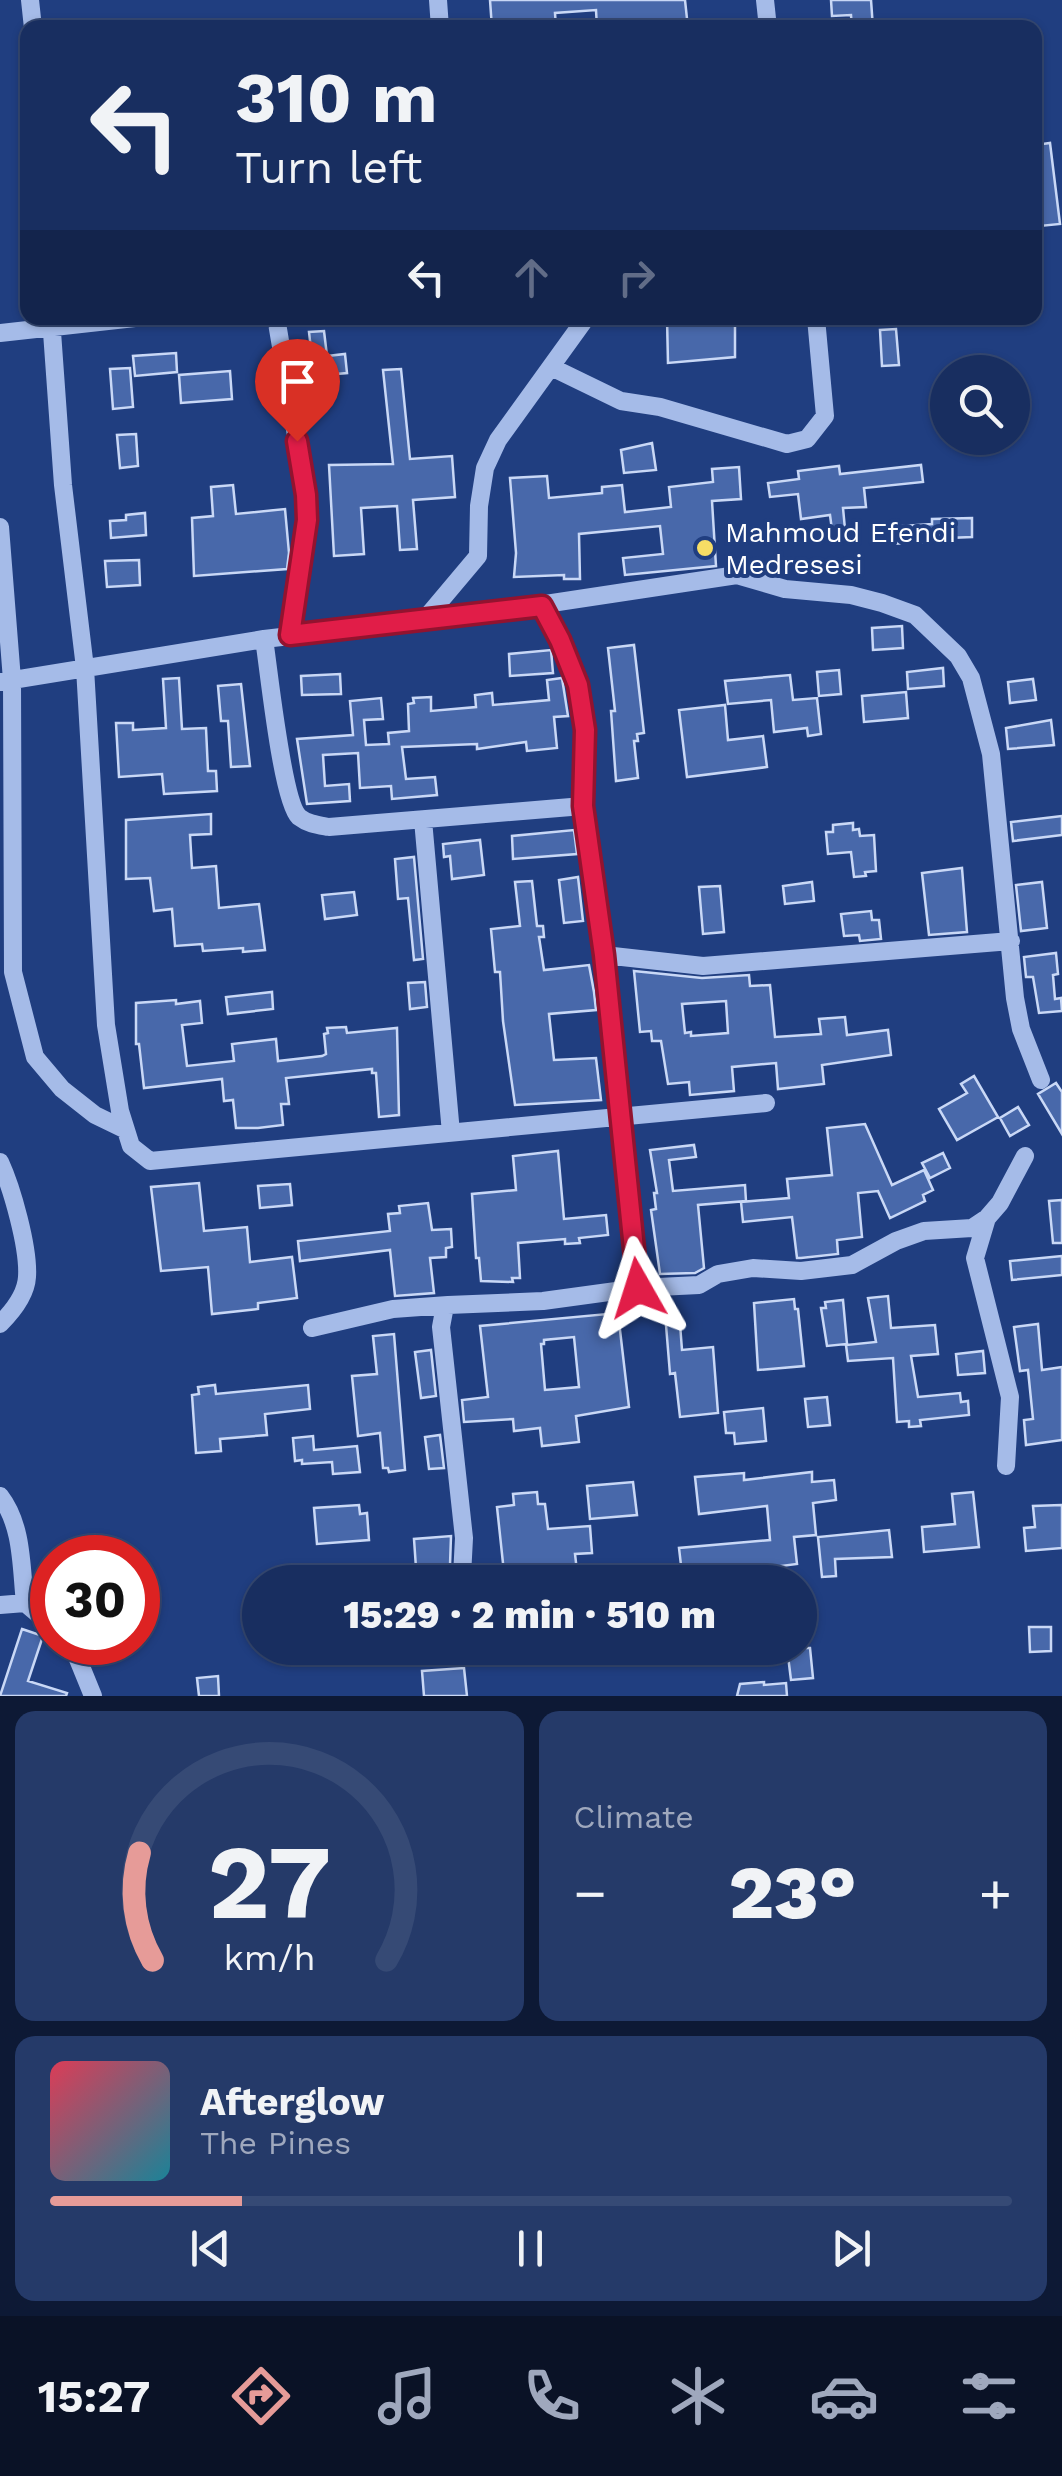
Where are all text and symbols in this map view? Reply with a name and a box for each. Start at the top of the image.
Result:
text: 310 m [235,57,438,139]
icon: left [70,60,200,190]
text: Turn left [235,141,422,194]
icon: left [399,250,454,305]
icon: ahead [504,250,559,305]
icon: right [609,250,664,305]
pin [255,339,340,442]
icon: arrive [270,354,325,409]
map controls [930,355,1030,455]
button: search [930,355,1030,455]
place label: Mahmoud Efendi Medresesi [725,516,956,581]
marker: Mahmoud Efendi Medresesi [694,537,716,559]
position arrow [586,1236,690,1340]
speed limit sign: 30 [30,1535,160,1665]
text: 15:29 · 2 min · 510 m [343,1593,716,1637]
text: Climate [574,1798,694,1836]
text: 27 [208,1821,331,1943]
text: 23° [729,1848,857,1936]
text: − [574,1861,607,1925]
text: + [979,1861,1012,1925]
text: km/h [223,1937,315,1979]
text: Afterglow [200,2080,385,2124]
text: The Pines [200,2124,351,2162]
icon: previous [183,2221,238,2276]
icon: pause [503,2221,558,2276]
icon: next [824,2221,879,2276]
icon: directions [226,2361,296,2431]
icon: music [372,2361,442,2431]
icon: phone [517,2361,587,2431]
icon: climate [663,2361,733,2431]
icon: car [809,2361,879,2431]
icon: filters [954,2361,1024,2431]
text: 15:27 [38,2370,150,2423]

